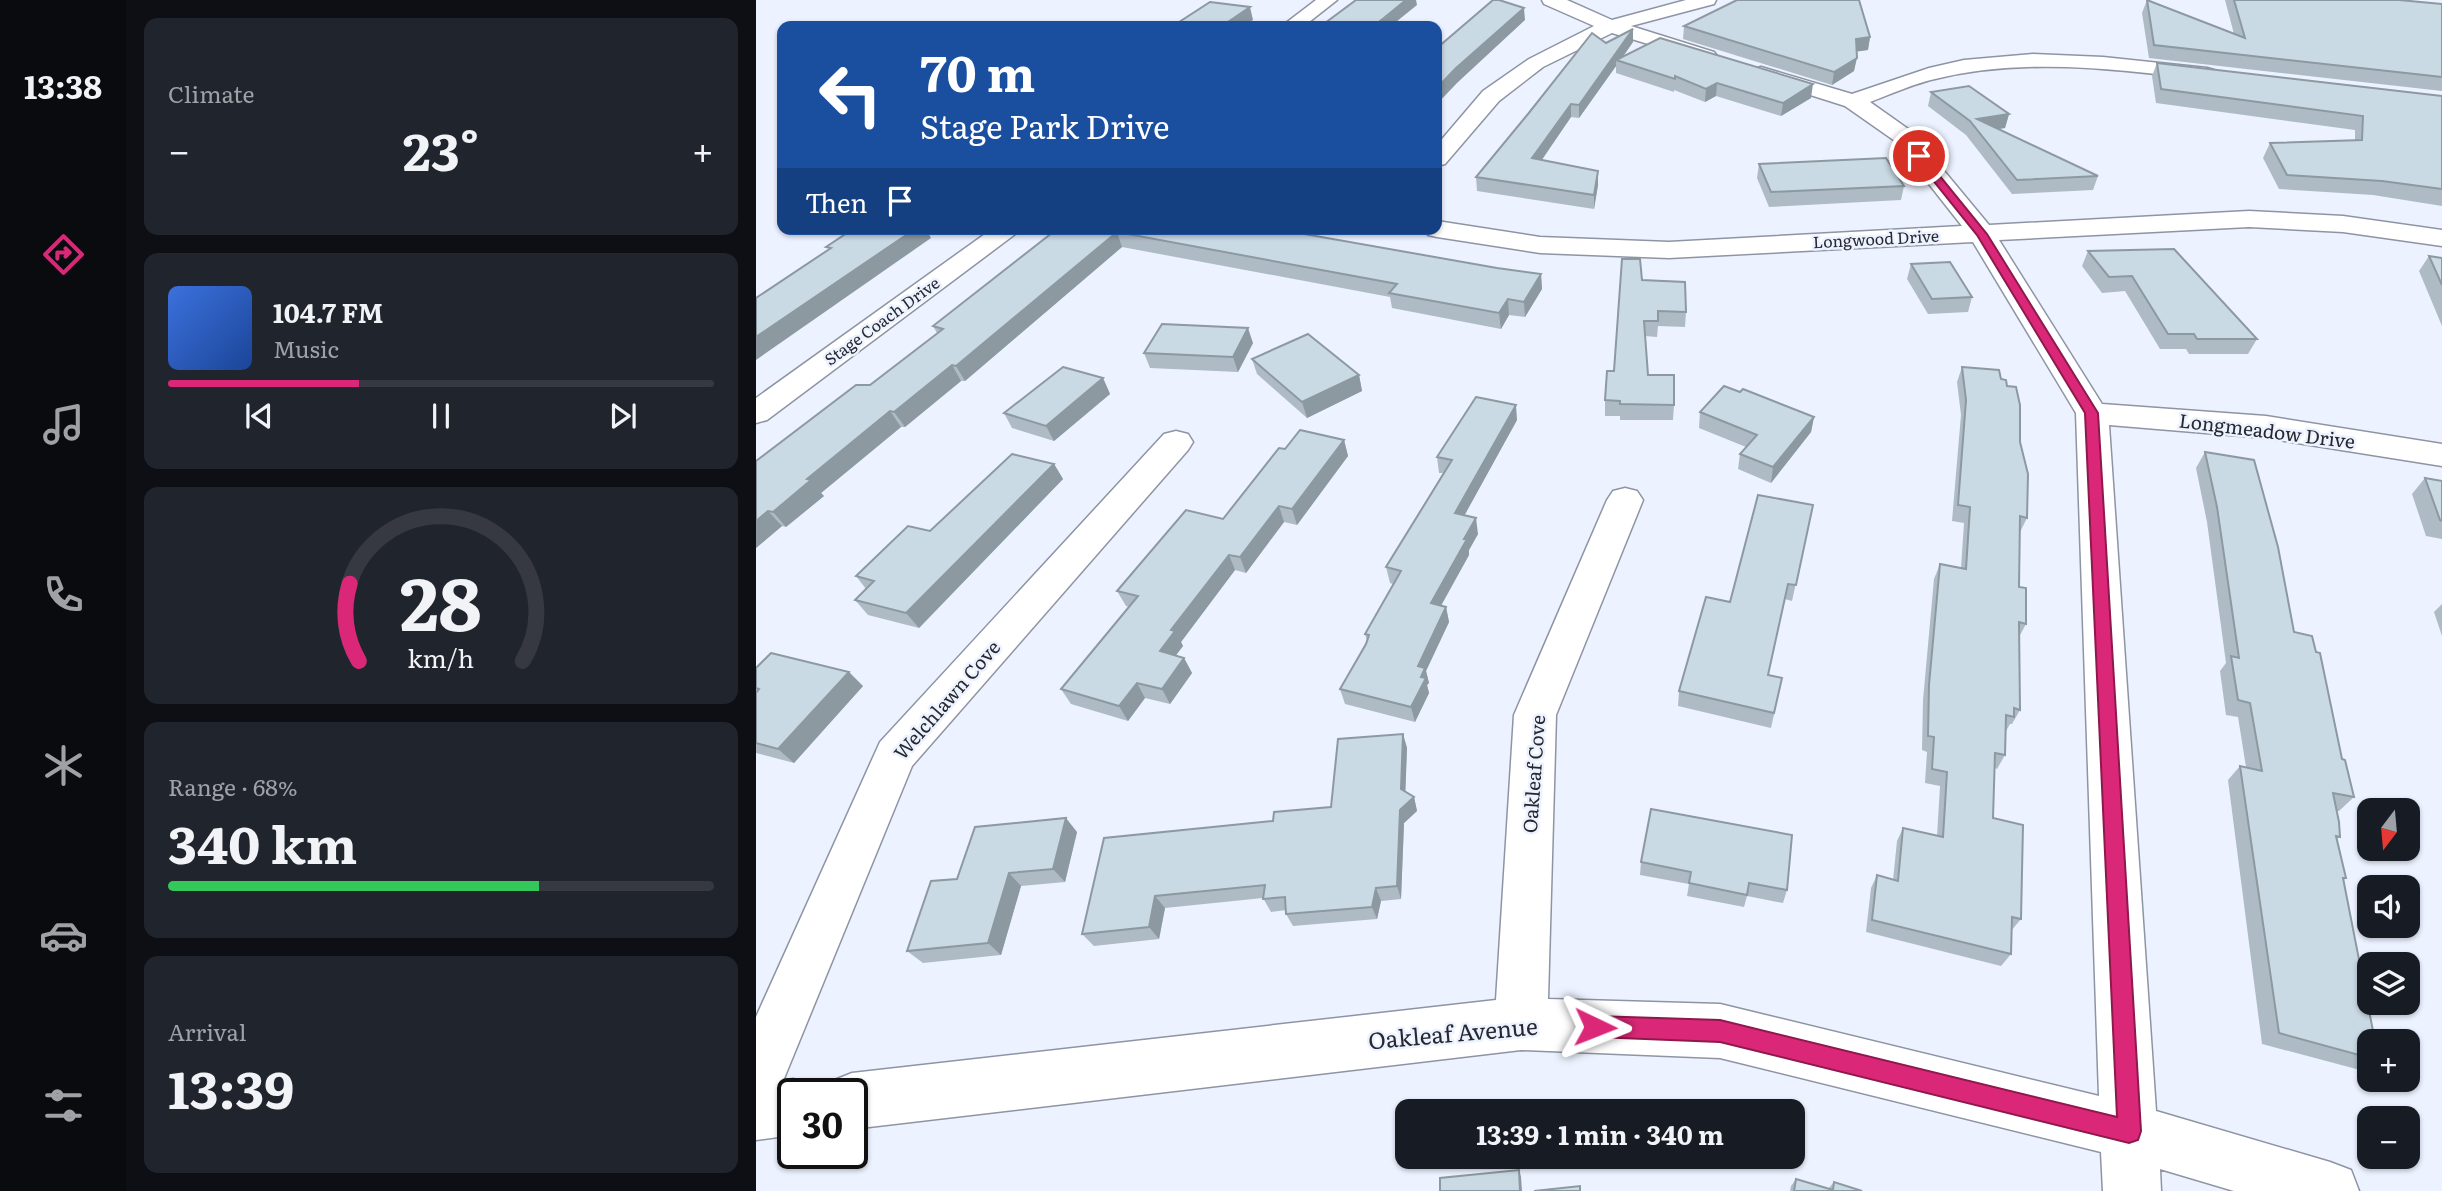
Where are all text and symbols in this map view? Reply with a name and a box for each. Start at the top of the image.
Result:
text: 70 m [920,34,1035,107]
icon: left [805,49,896,140]
text: 13:38 [24,61,102,109]
text: Climate [168,76,254,110]
text: Stage Park Drive [920,101,1170,149]
text: 23° [403,110,479,187]
text: − [168,120,190,177]
text: + [692,120,714,177]
pin [1889,126,1949,186]
icon: arrive [1900,137,1938,175]
text: Then [805,182,867,221]
icon: arrive [881,182,919,220]
street label: Longwood Drive [1812,223,1940,253]
icon: directions [39,230,88,279]
street label: Stage Coach Drive [819,270,944,370]
text: 104.7 FM [273,292,384,331]
text: Music [273,331,339,365]
icon: previous [240,397,278,435]
icon: pause [422,397,460,435]
icon: next [604,397,642,435]
icon: music [39,400,88,449]
street label: Longmeadow Drive [2178,405,2357,455]
text: 28 [400,546,482,654]
icon: phone [39,570,88,619]
street label: Welchlawn Cove [886,633,1006,765]
text: km/h [408,639,474,676]
street label: Oakleaf Cove [1515,714,1551,834]
icon: climate [39,741,88,790]
text: Range · 68% [168,769,298,803]
north arrow [2357,798,2420,861]
map controls [2357,798,2420,1169]
text: 340 km [168,803,357,880]
button: sound [2357,875,2420,938]
icon: car [39,911,88,960]
button: layers [2357,952,2420,1015]
position arrow [1558,990,1632,1064]
street label: Oakleaf Avenue [1367,1008,1539,1056]
text: Arrival [168,1014,247,1048]
button: + [2357,1029,2420,1092]
text: 13:39 [168,1048,294,1125]
speed limit sign: 30 [777,1078,868,1169]
icon: filters [39,1081,88,1130]
button: − [2357,1106,2420,1169]
text: 13:39 · 1 min · 340 m [1476,1114,1724,1153]

